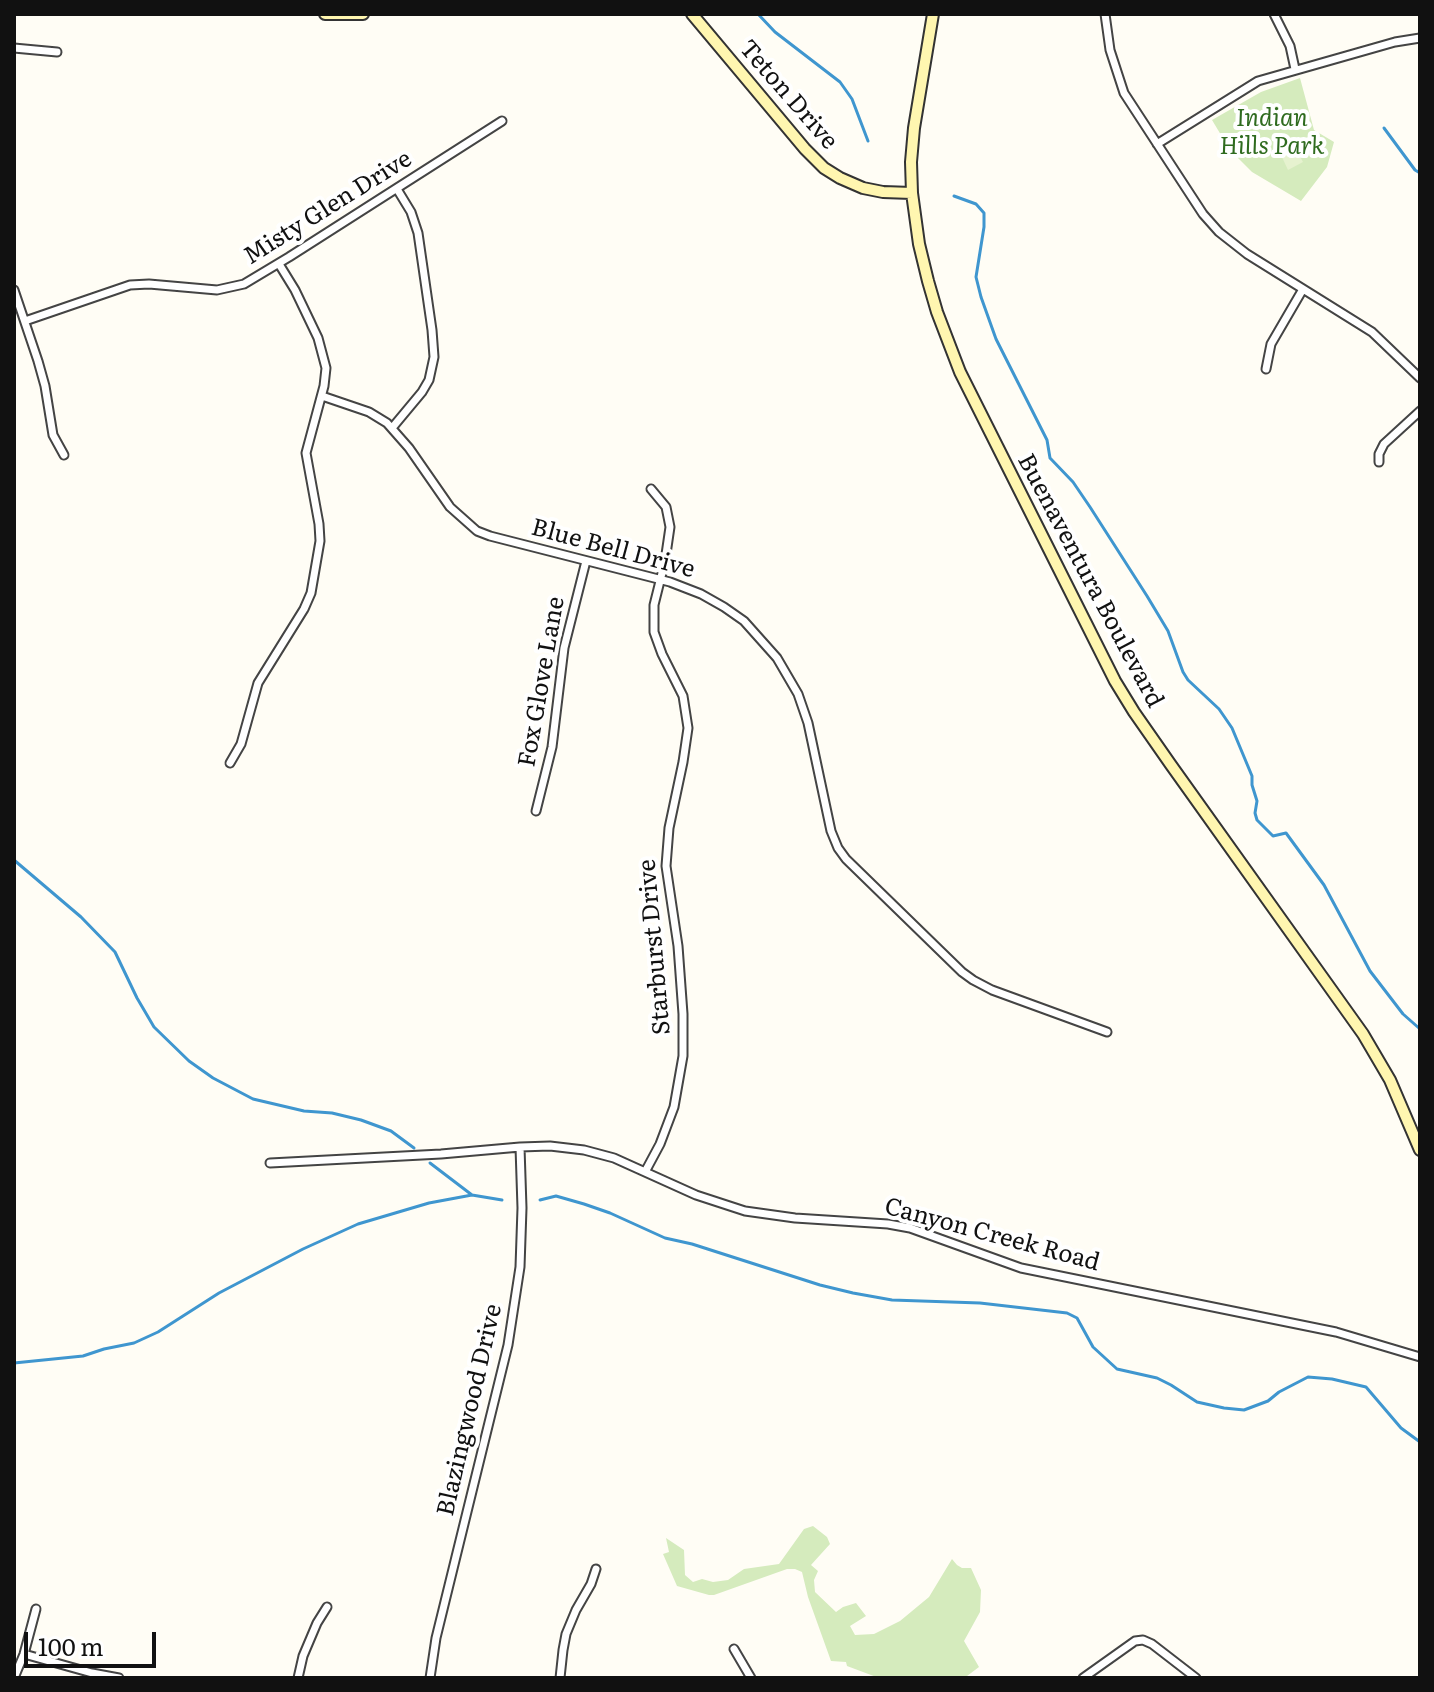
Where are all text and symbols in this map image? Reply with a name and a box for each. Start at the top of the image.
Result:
street label: Teton Drive [733,35,843,155]
park label: Indian Hills Park [1220,105,1324,161]
street label: Misty Glen Drive [239,145,417,271]
street label: Buenaventura Boulevard [1011,449,1169,713]
street label: Blue Bell Drive [528,513,698,585]
street label: Fox Glove Lane [513,595,571,769]
street label: Starburst Drive [633,858,677,1036]
street label: Canyon Creek Road [881,1192,1103,1278]
street label: Blazingwood Drive [432,1301,508,1519]
scale bar [28,1616,160,1666]
text: 100 m [38,1628,104,1663]

